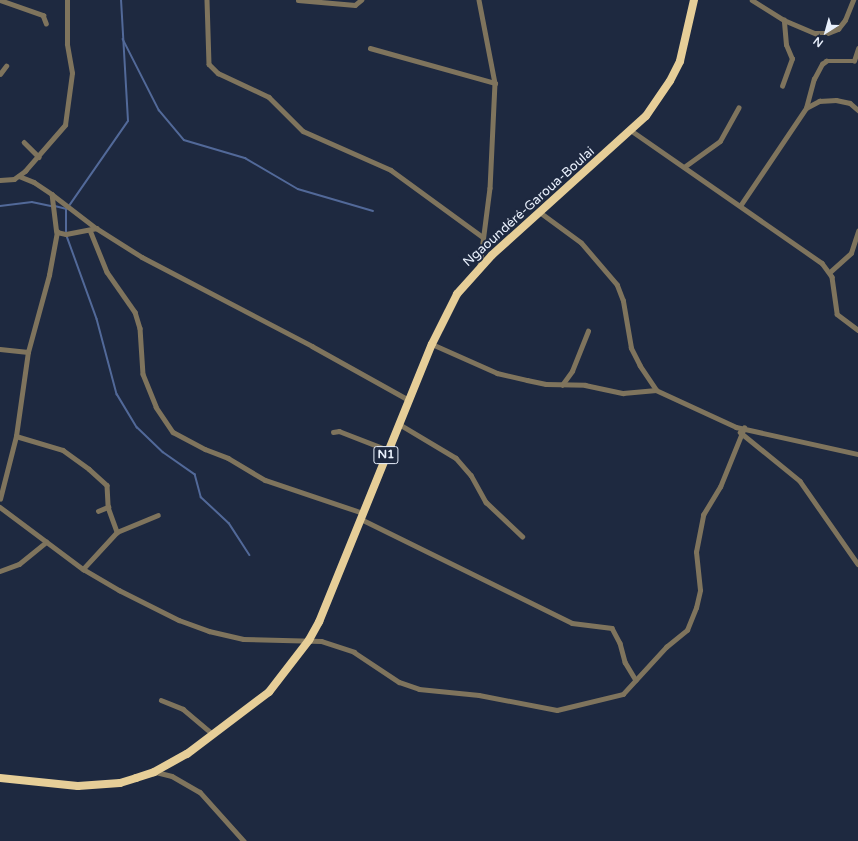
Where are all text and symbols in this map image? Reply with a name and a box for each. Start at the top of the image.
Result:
north arrow [806,12,846,52]
text: N [811,34,826,50]
street label: Ngaoundéré-Garoua-Boulai [460,144,598,270]
road number: N1 [373,445,399,465]

